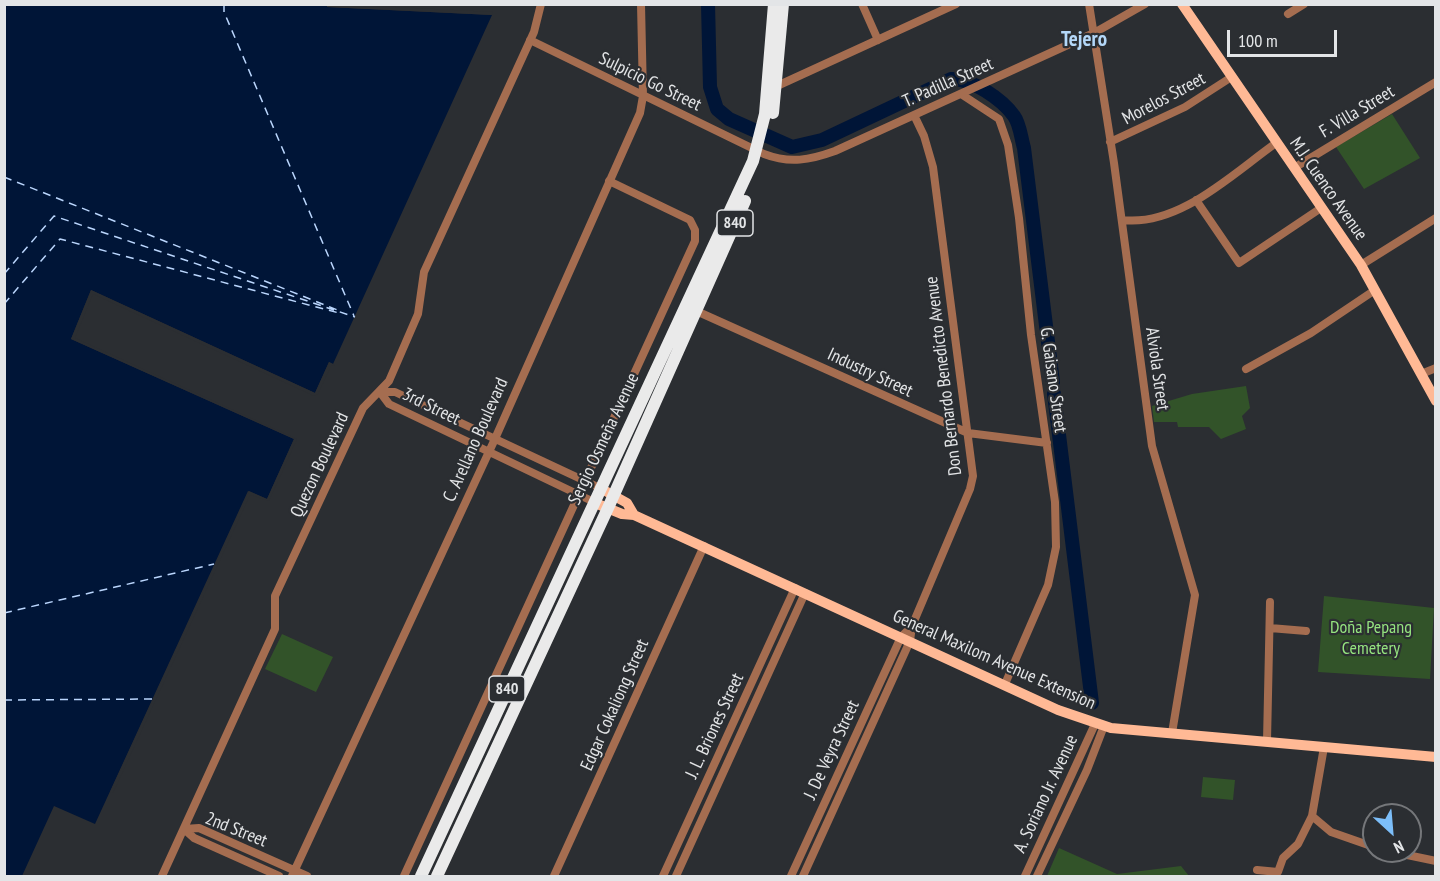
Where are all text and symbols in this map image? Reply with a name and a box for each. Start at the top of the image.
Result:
scale bar [1230,18,1340,56]
district label: Tejero [1061,27,1107,53]
text: 100 m [1238,29,1278,52]
street label: Sulpicio Go Street [595,48,705,116]
street label: T. Padilla Street [899,53,997,113]
street label: Morelos Street [1119,68,1209,130]
street label: F. Villa Street [1316,81,1398,143]
street label: M.J. Cuenco Avenue [1285,133,1371,245]
road number: 840 [717,210,753,236]
street label: Don Bernardo Benedicto Avenue [921,275,967,477]
street label: G. Gaisano Street [1035,326,1071,434]
street label: Alviola Street [1140,326,1174,412]
street label: Industry Street [824,344,916,402]
street label: Sergio Osmeña Avenue [564,370,644,508]
street label: C. Arellano Boulevard [439,375,513,505]
street label: 3rd Street [398,384,464,430]
street label: Quezon Boulevard [286,409,354,521]
street label: General Maxilom Avenue Extension [889,605,1099,715]
park label: Doña Pepang Cemetery [1330,617,1412,660]
street label: Edgar Cokaliong Street [576,636,654,774]
street label: J. L. Briones Street [681,670,749,782]
road number: 840 [489,676,525,702]
street label: J. De Veyra Street [800,697,864,803]
street label: A. Soriano Jr. Avenue [1009,732,1083,856]
north arrow [1362,803,1422,863]
street label: 2nd Street [202,808,270,852]
text: N [1391,836,1407,858]

